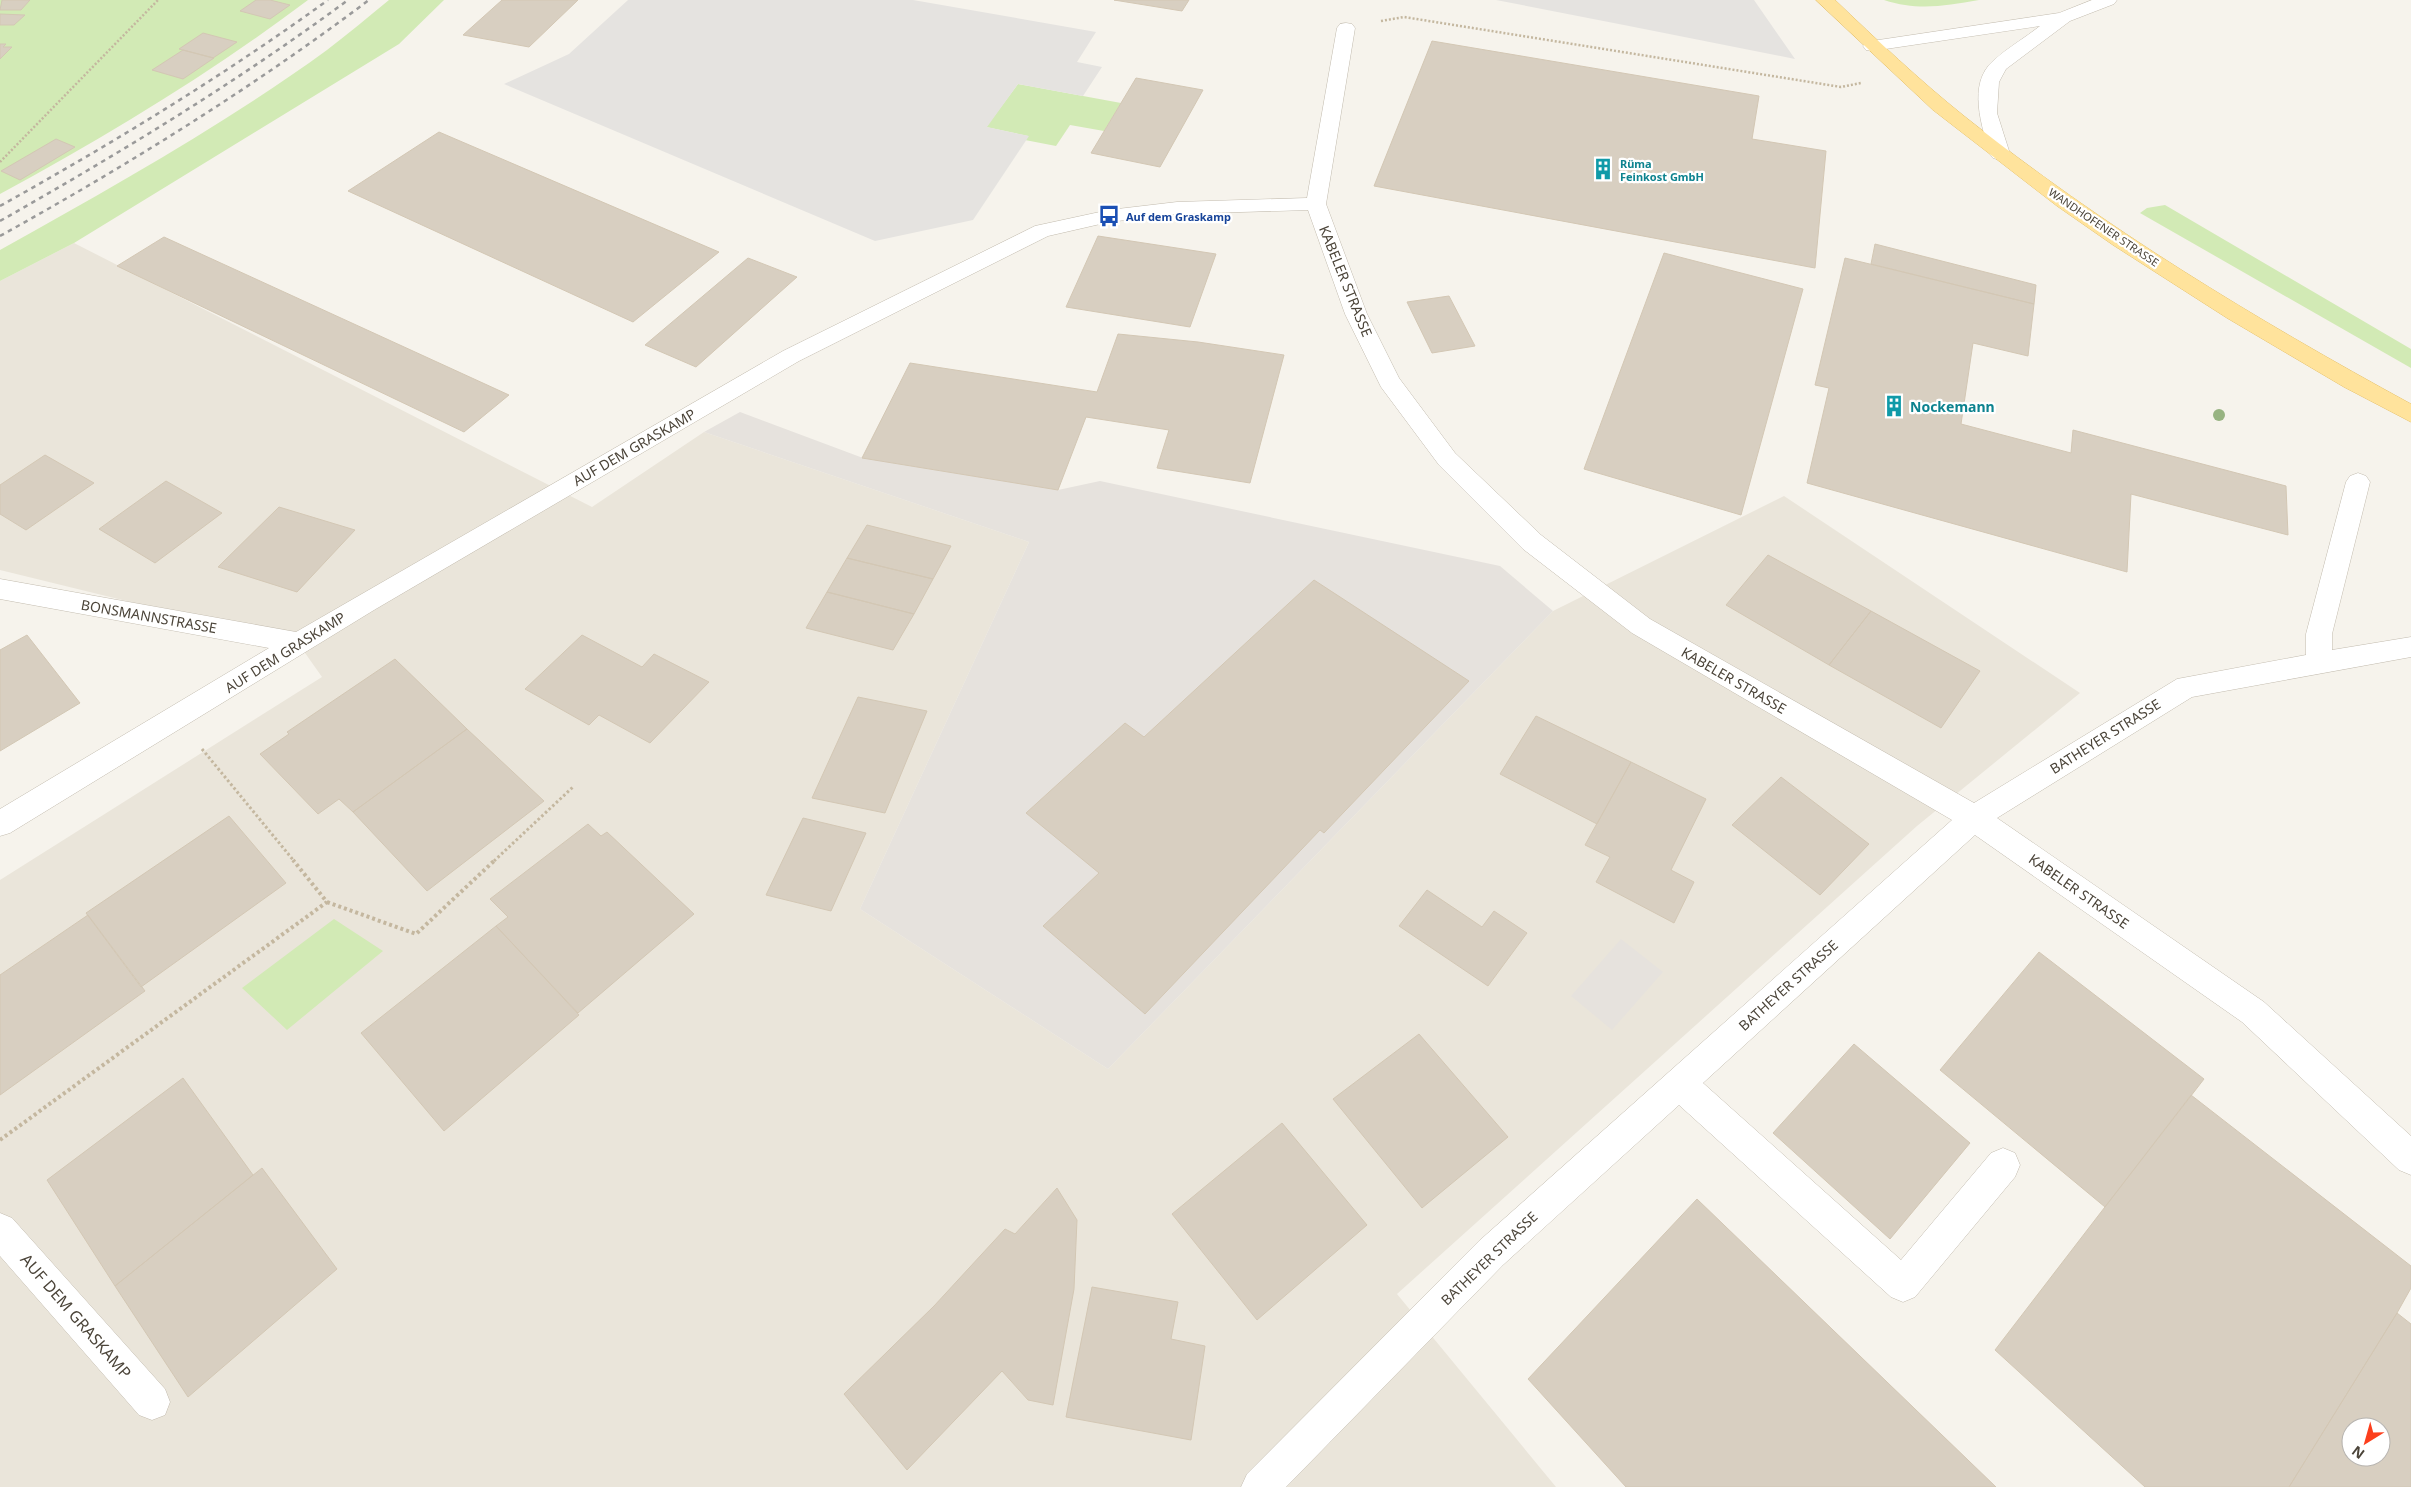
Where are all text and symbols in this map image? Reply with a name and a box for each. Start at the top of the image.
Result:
building icon: Rüma Feinkost GmbH [1590,156,1616,182]
place label: Rüma Feinkost GmbH [1620,156,1704,184]
street label: WANDHOFENER STRASSE [2046,184,2162,270]
bus stop icon: Auf dem Graskamp [1096,203,1122,229]
place label: Auf dem Graskamp [1126,209,1231,224]
street label: KABELER STRASSE [1315,223,1377,339]
building icon: Nockemann [1881,393,1907,419]
place label: Nockemann [1910,397,1995,416]
street label: AUF DEM GRASKAMP [569,404,699,490]
street label: BONSMANNSTRASSE [80,595,218,637]
street label: AUF DEM GRASKAMP [221,607,349,697]
street label: KABELER STRASSE [1678,642,1790,718]
street label: BATHEYER STRASSE [2046,694,2164,778]
street label: KABELER STRASSE [2025,849,2133,933]
street label: BATHEYER STRASSE [1734,935,1842,1035]
street label: BATHEYER STRASSE [1437,1207,1541,1309]
street label: AUF DEM GRASKAMP [16,1249,136,1383]
north arrow [2341,1417,2391,1467]
text: N [2348,1442,2368,1464]

